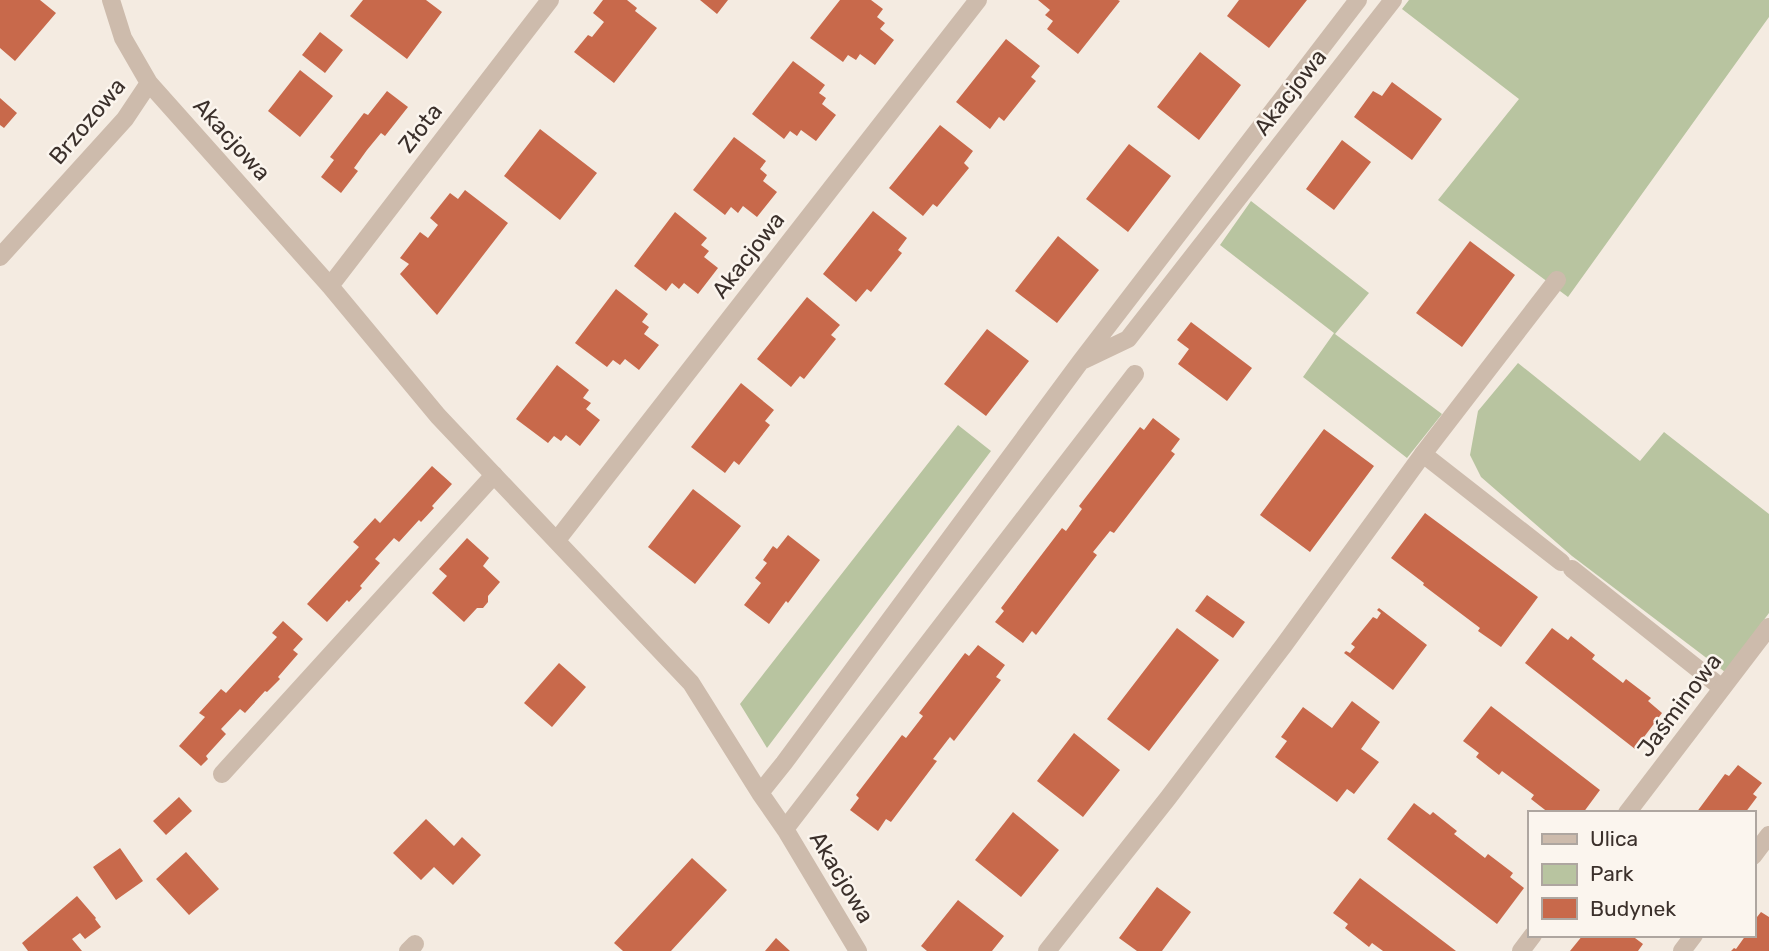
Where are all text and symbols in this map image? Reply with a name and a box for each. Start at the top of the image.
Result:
street label: Akacjowa [1248,43,1332,141]
street label: Brzozowa [43,72,131,170]
street label: Akacjowa [187,92,277,186]
street label: Złota [392,98,448,158]
street label: Akacjowa [706,206,790,304]
street label: Jaśminowa [1631,648,1727,762]
legend [1528,811,1755,937]
street label: Akacjowa [804,826,880,928]
text: Ulica [1590,826,1638,851]
text: Park [1590,861,1634,886]
text: Budynek [1590,896,1676,921]

